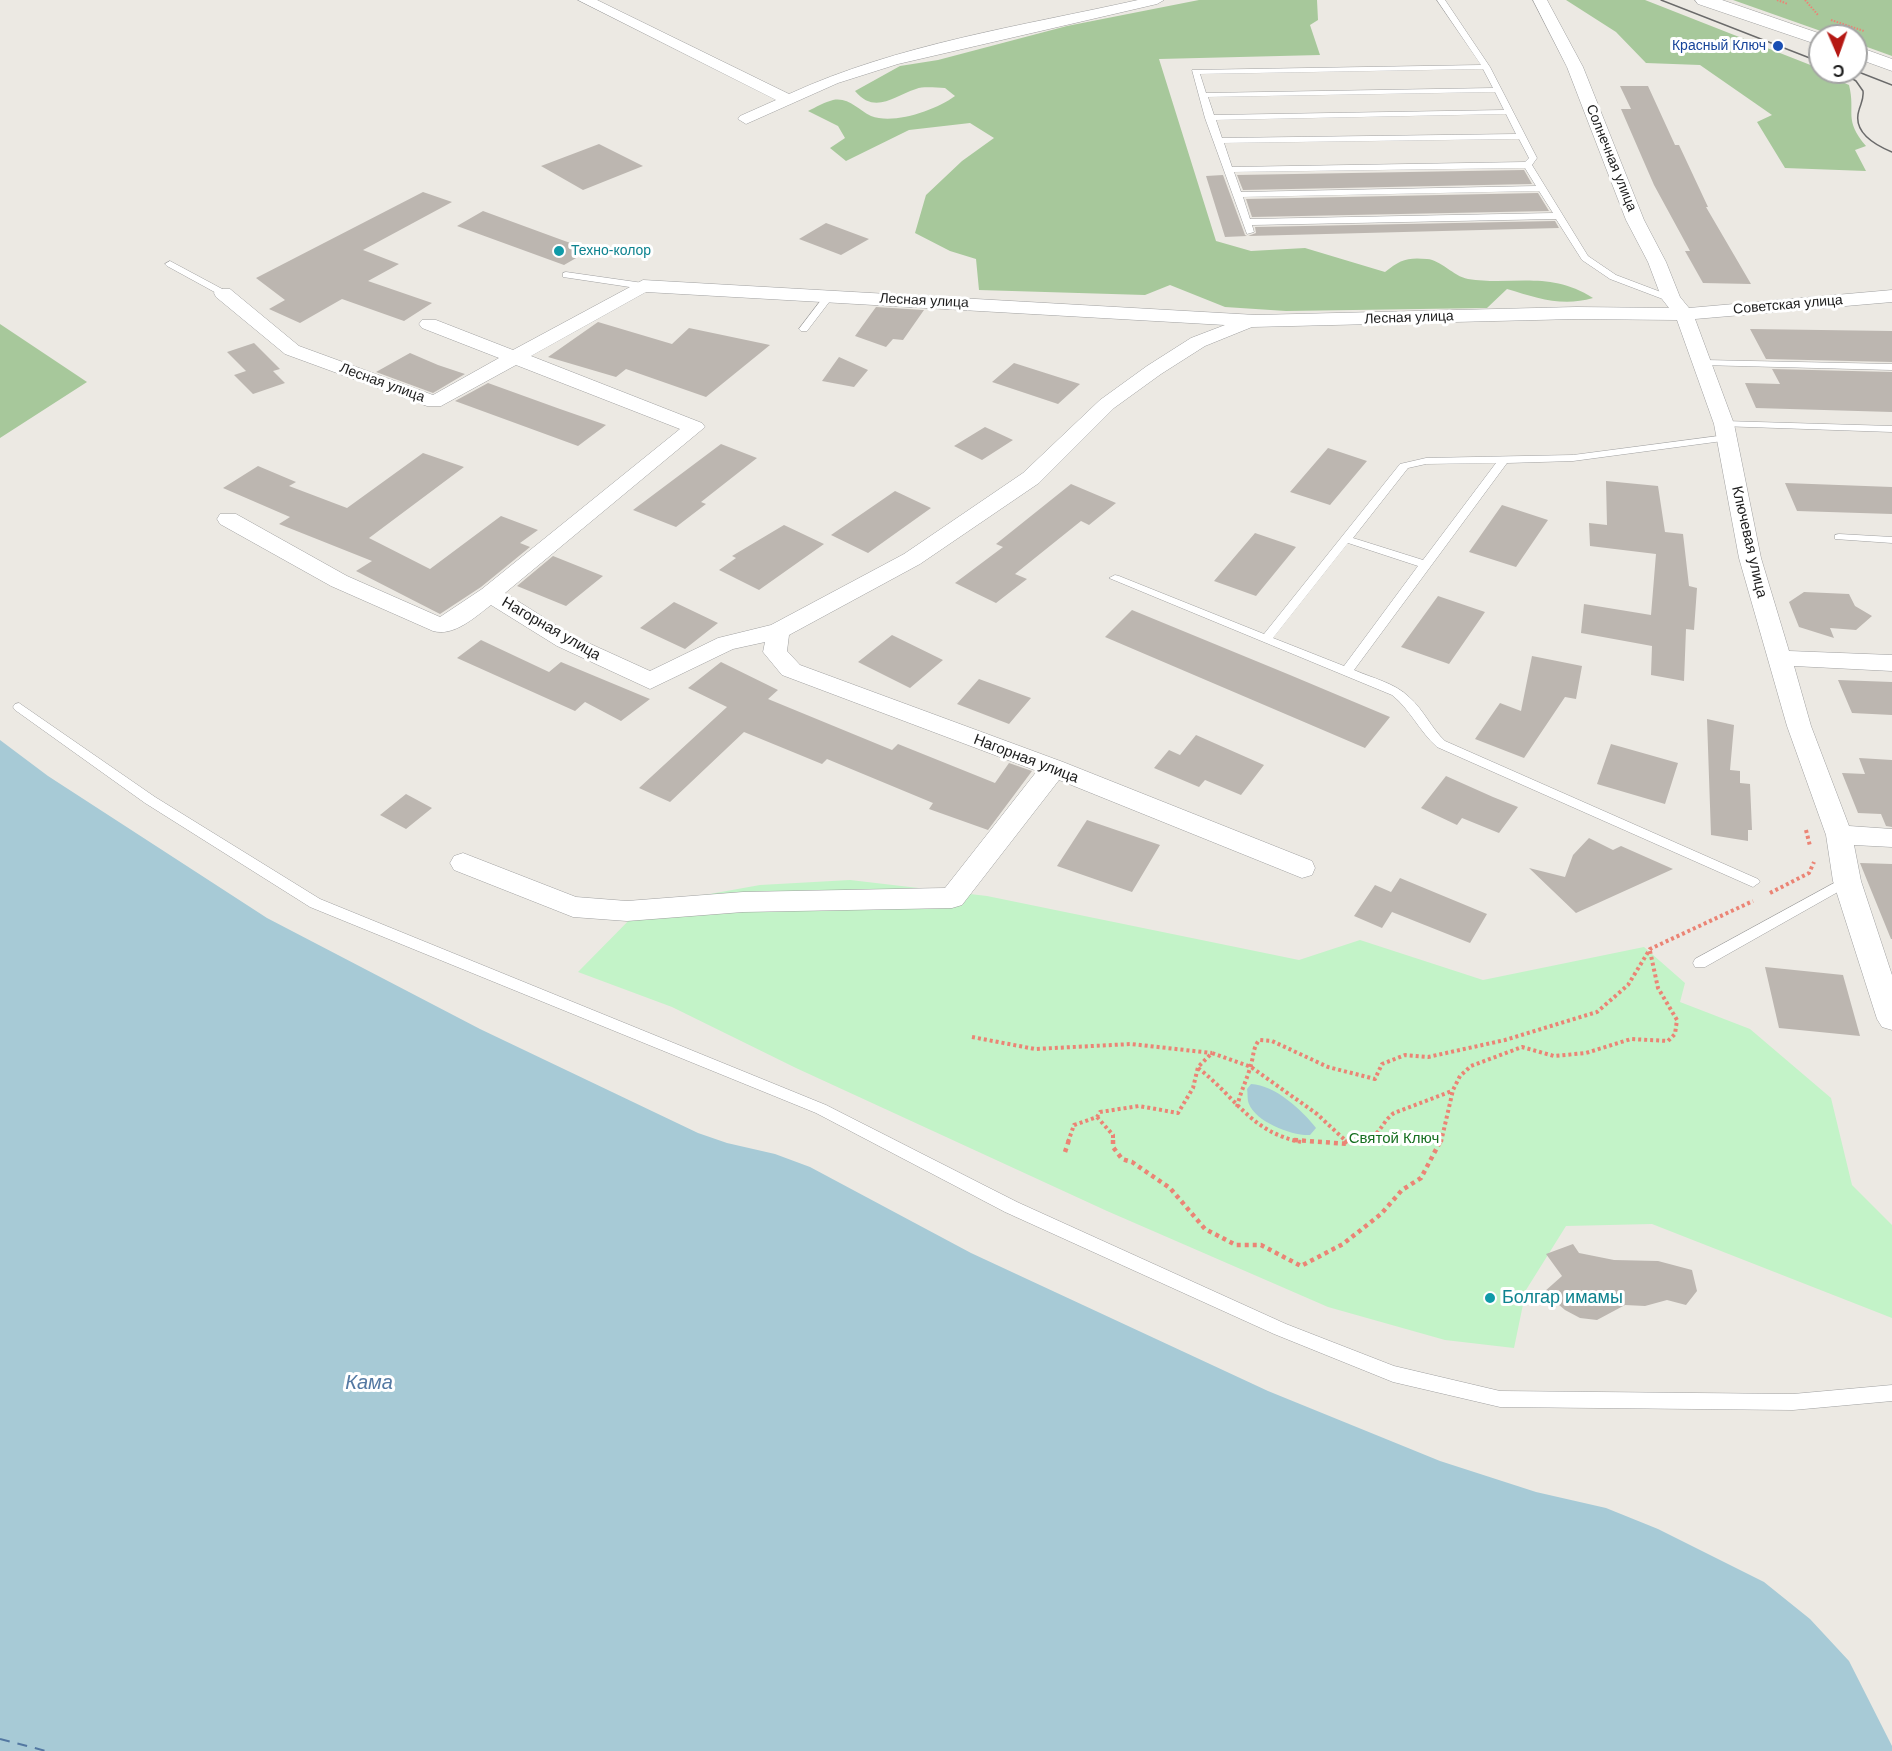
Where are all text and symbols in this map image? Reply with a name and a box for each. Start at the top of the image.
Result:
north arrow [1808,24,1868,84]
place label: Красный Ключ [1672,38,1766,54]
marker: Красный Ключ [1771,39,1785,53]
text: С [1833,62,1845,79]
street label: Солнечная улица [1582,102,1640,214]
place label: Техно-колор [571,243,651,259]
marker: Техно-колор [552,244,566,258]
street label: Лесная улица [879,290,969,312]
street label: Советская улица [1733,292,1843,318]
street label: Лесная улица [1364,308,1454,328]
street label: Лесная улица [337,360,427,406]
street label: Ключевая улица [1727,484,1771,600]
street label: Нагорная улица [498,593,604,665]
street label: Нагорная улица [971,731,1081,787]
park label: Святой Ключ [1349,1130,1439,1148]
place label: Болгар имамы [1502,1287,1623,1309]
marker: Болгар имамы [1483,1291,1497,1305]
water label: Кама [345,1371,393,1395]

